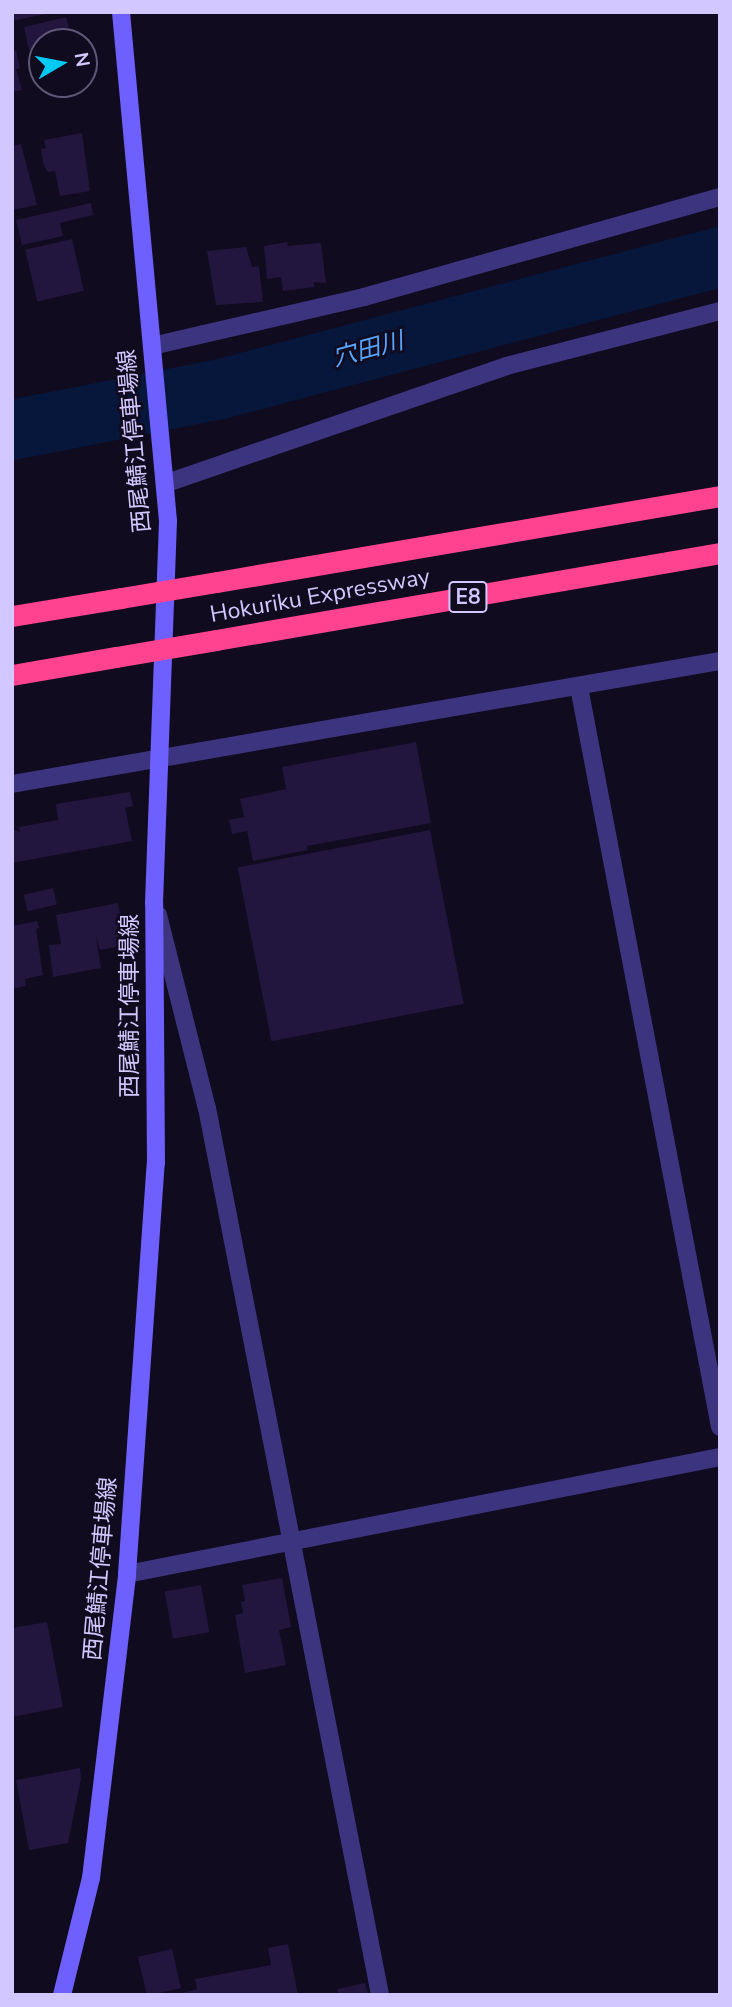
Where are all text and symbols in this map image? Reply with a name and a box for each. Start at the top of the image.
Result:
north arrow [28,28,98,98]
text: N [68,50,96,69]
water label: 穴田川 [329,327,407,373]
street label: 西尾鯖江停車場線 [113,348,157,534]
street label: Hokuriku Expressway [208,563,432,629]
road number: E8 [447,580,489,614]
street label: 西尾鯖江停車場線 [116,914,144,1098]
street label: 西尾鯖江停車場線 [79,1476,123,1662]

